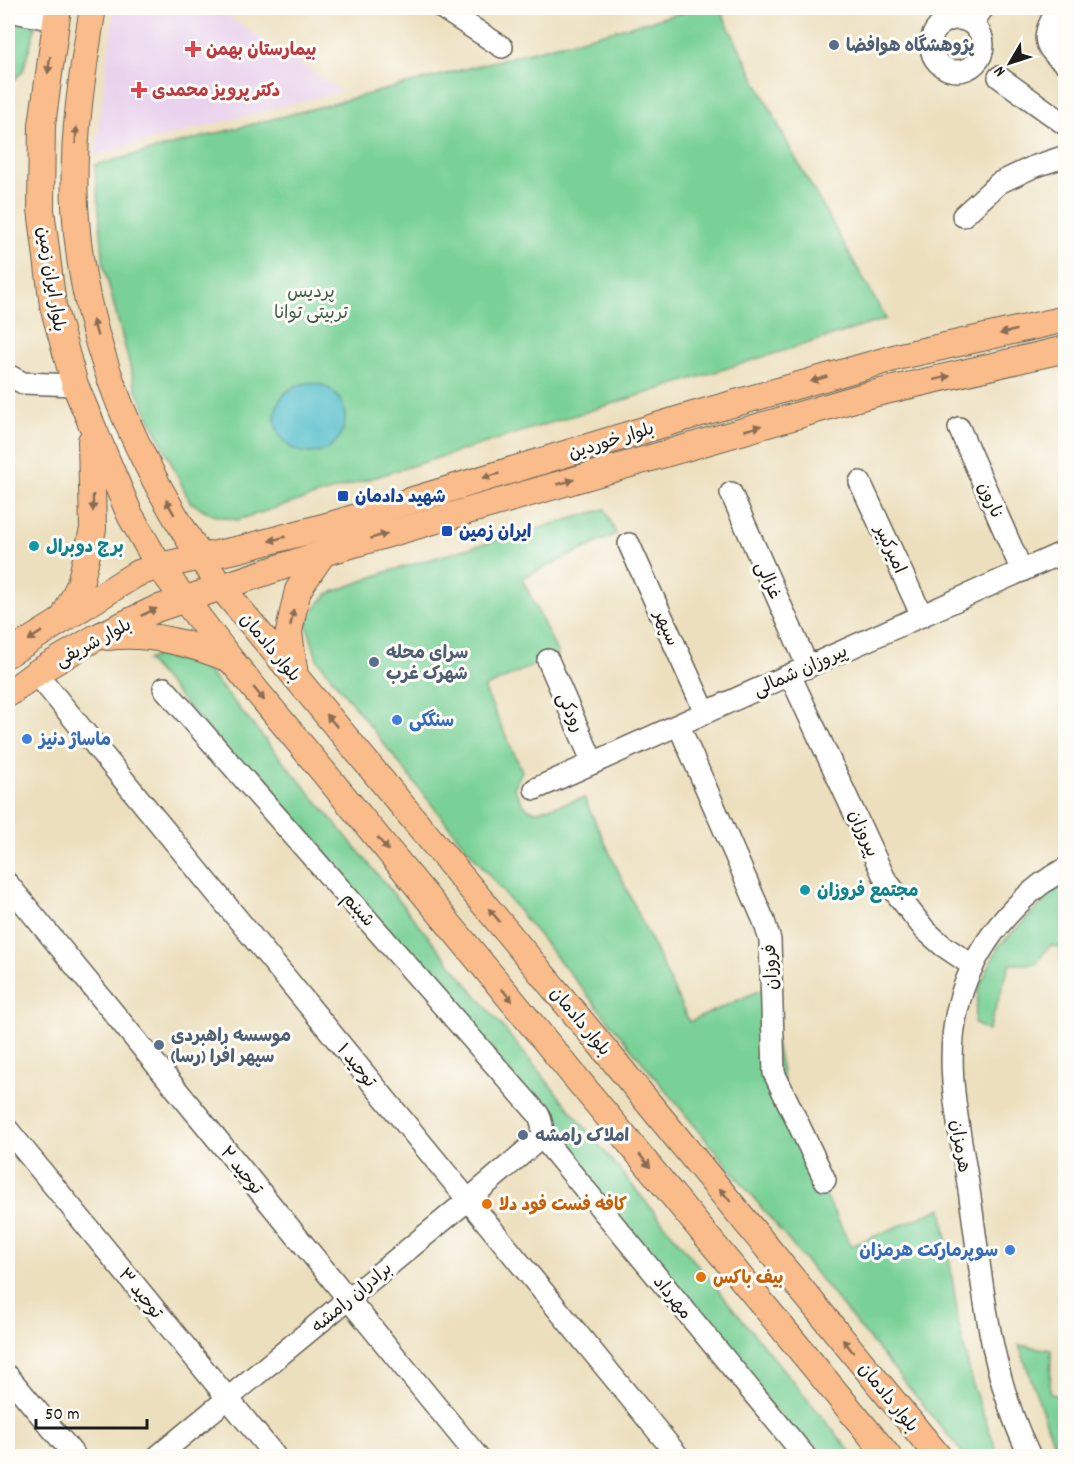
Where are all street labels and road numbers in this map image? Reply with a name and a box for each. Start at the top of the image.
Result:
street label: بلوار ایران زمین [29,225,70,334]
street label: بلوار خوردین [566,418,658,467]
street label: نارون [970,479,1008,523]
street label: امیرکبیر [866,520,911,578]
street label: غزالی [747,558,786,604]
street label: سپهر [645,606,684,651]
street label: بلوار دادمان [233,609,305,689]
street label: بلوار شریفی [52,614,137,675]
street label: پیروزان شمالی [750,640,852,704]
street label: رودکی [549,689,589,737]
street label: پیروزان [840,806,883,862]
street label: شبنم [335,888,379,933]
street label: فروزان [759,943,786,991]
street label: بلوار دادمان [543,983,615,1063]
street label: توحید ۱ [329,1039,381,1095]
street label: هرمزان [942,1118,975,1175]
street label: توحید ۲ [213,1142,268,1202]
street label: برادران رامشه [307,1258,398,1340]
street label: توحید ۳ [111,1264,168,1326]
street label: مهرداد [646,1271,696,1326]
street label: بلوار دادمان [851,1358,923,1439]

